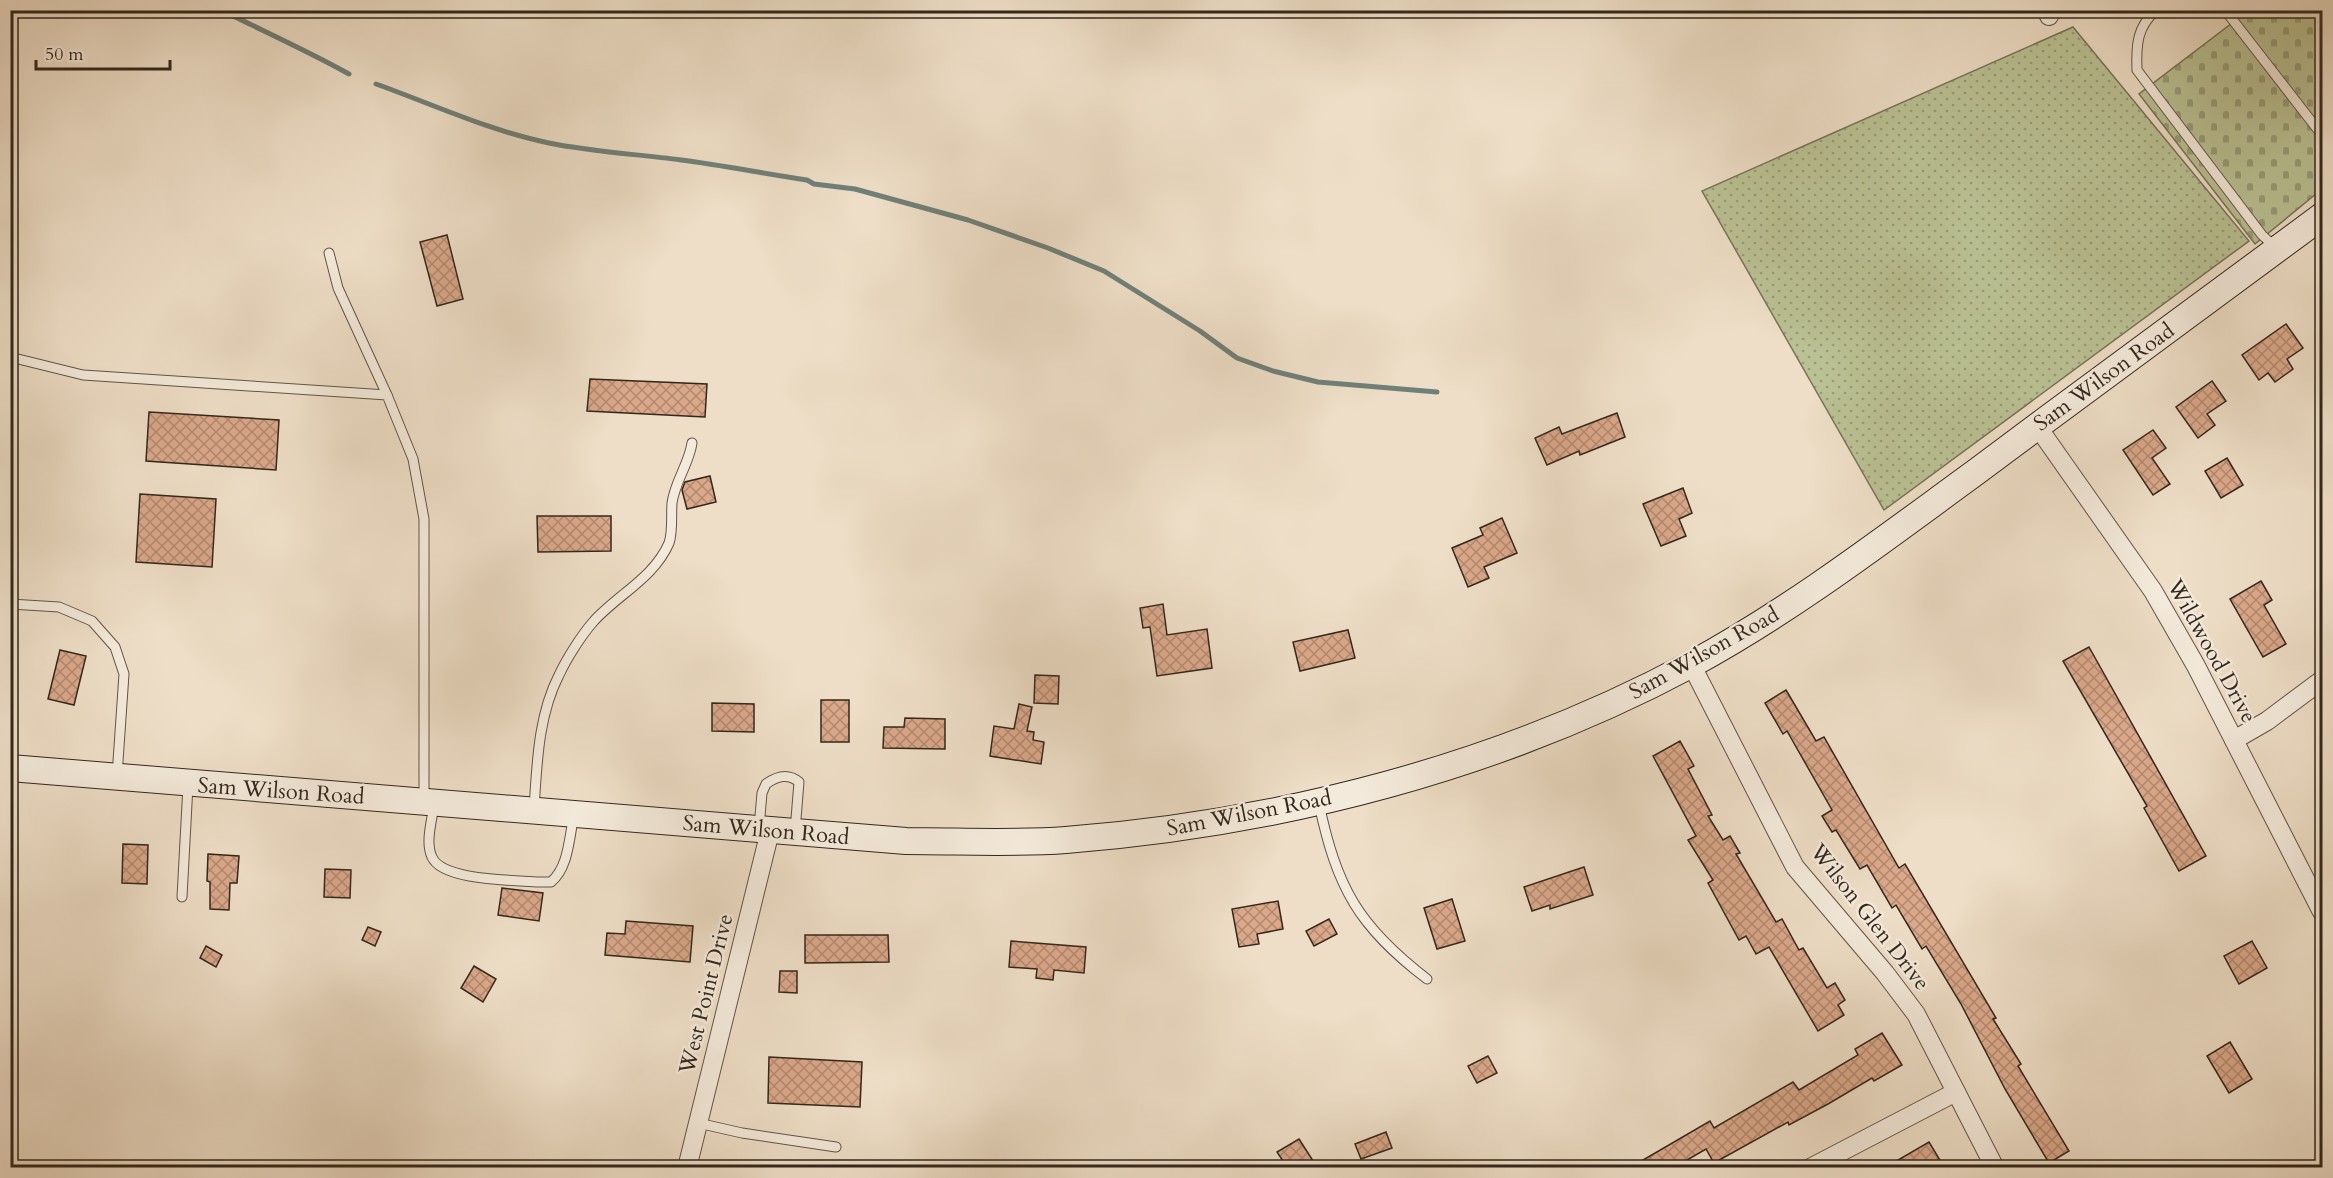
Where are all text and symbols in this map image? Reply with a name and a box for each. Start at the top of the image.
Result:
scale bar [36,33,170,71]
text: 50 m [45,42,84,67]
street label: Sam Wilson Road [2028,316,2181,438]
street label: Wildwood Drive [2160,573,2264,728]
street label: Sam Wilson Road [1624,599,1785,707]
street label: Sam Wilson Road [197,770,366,812]
street label: Sam Wilson Road [1164,782,1334,844]
street label: Sam Wilson Road [681,808,851,852]
street label: Wilson Glen Drive [1803,837,1937,997]
street label: West Point Drive [671,911,740,1078]

